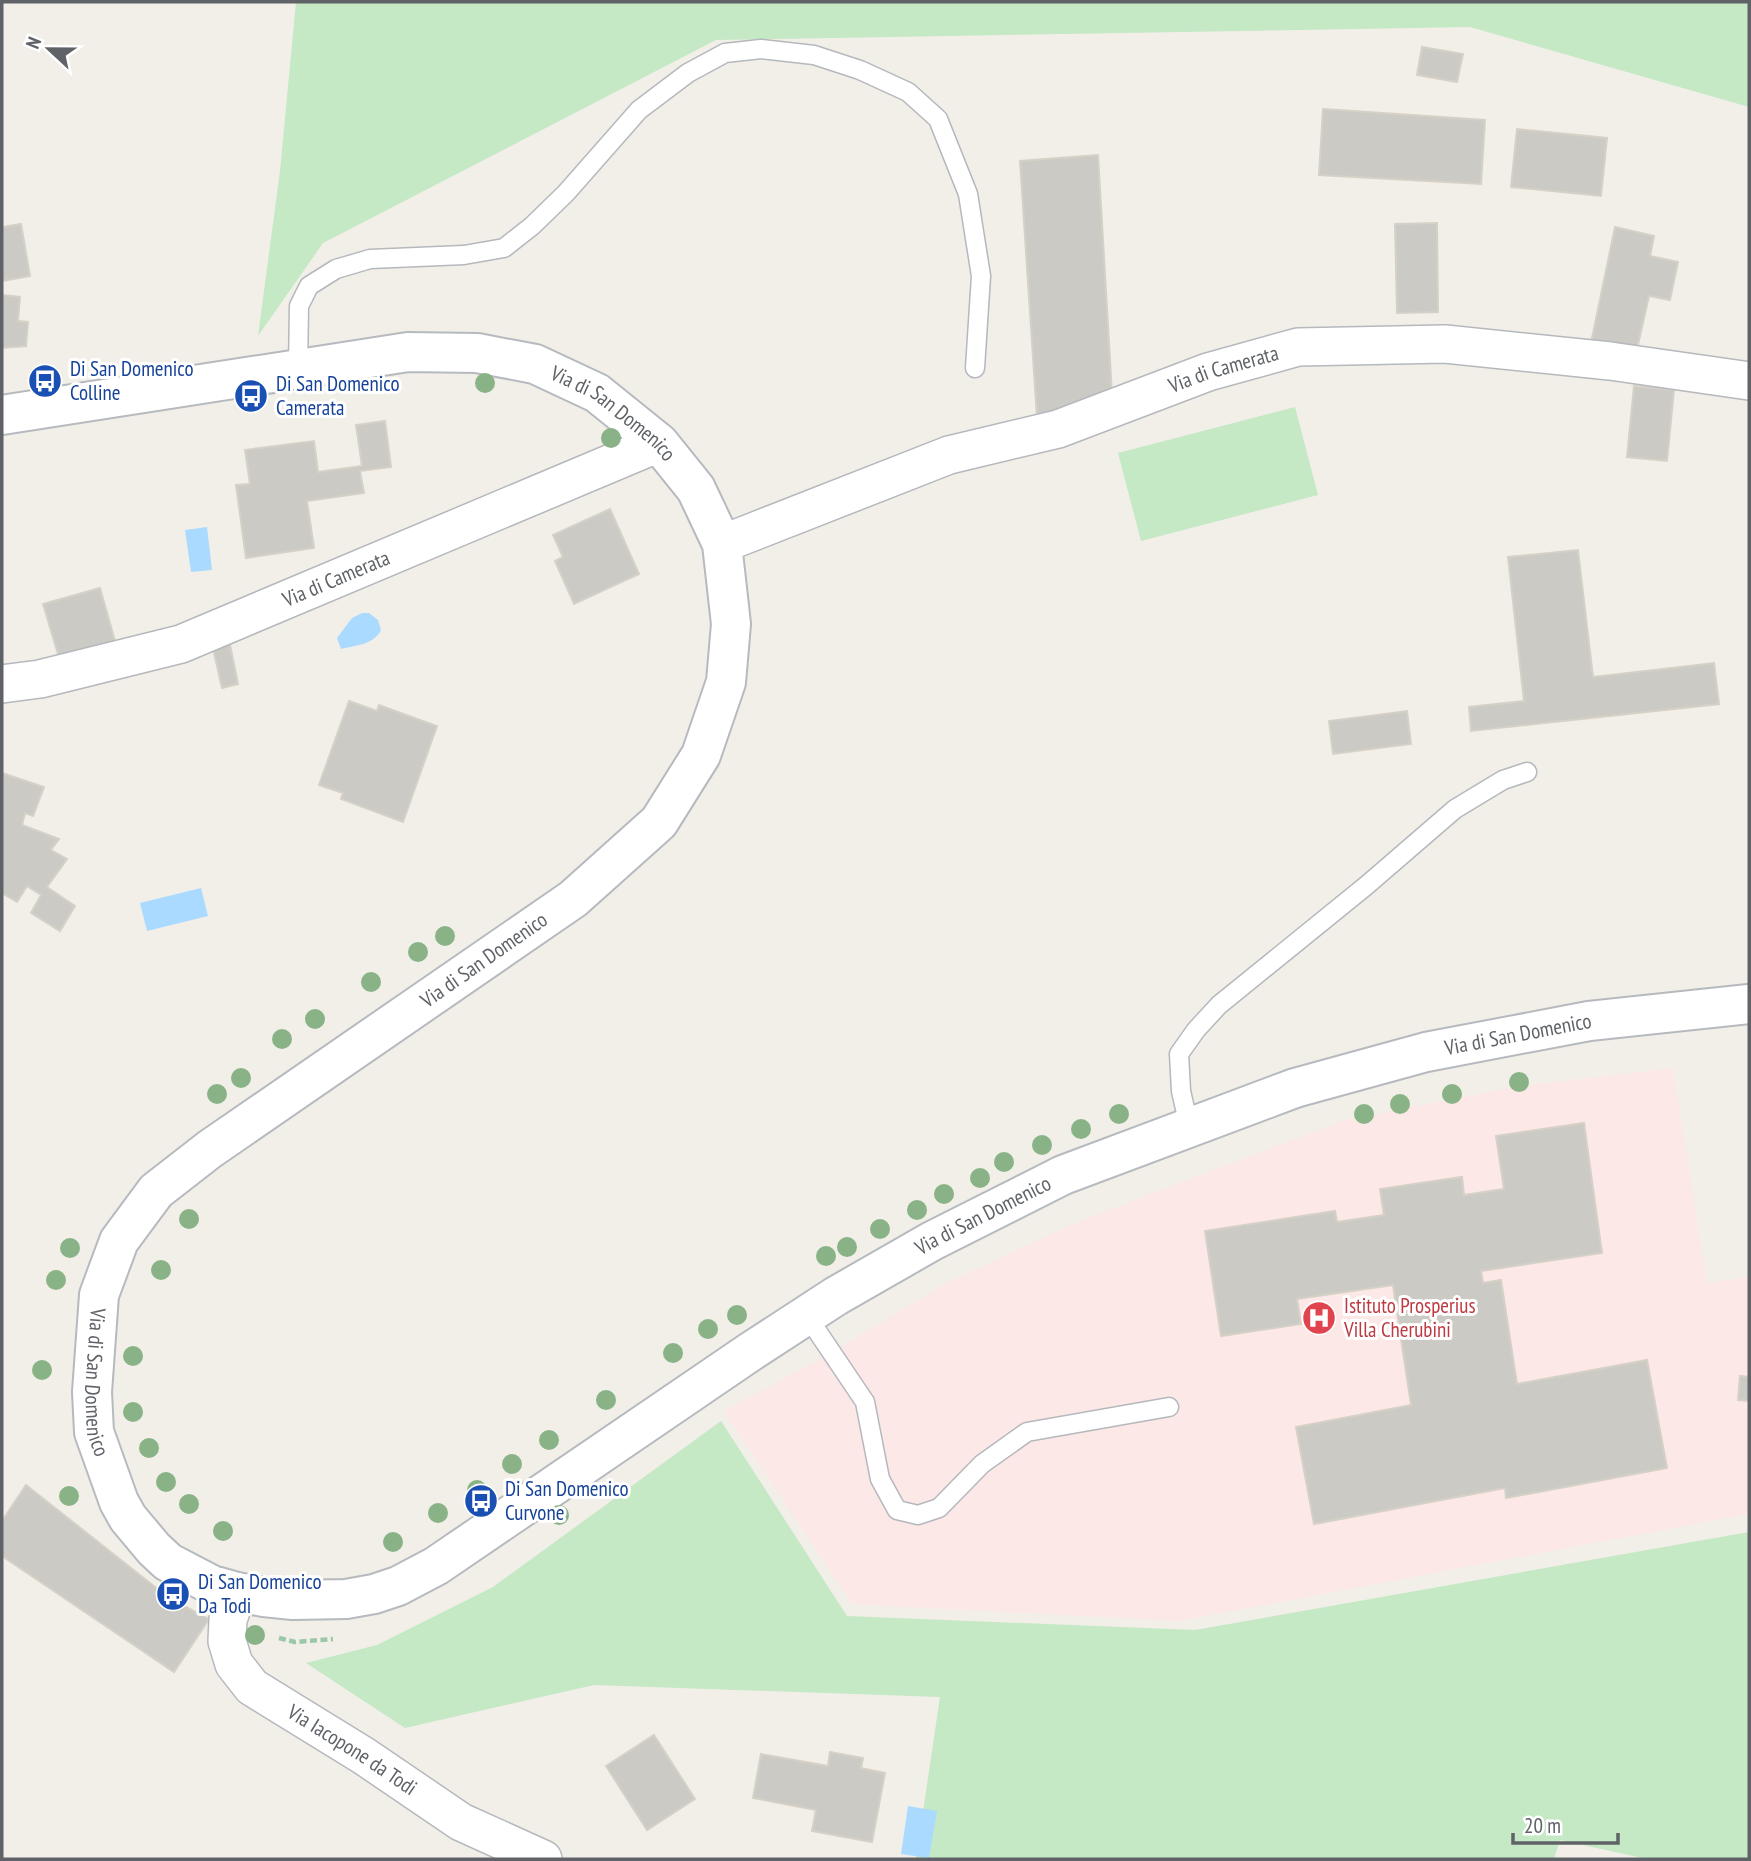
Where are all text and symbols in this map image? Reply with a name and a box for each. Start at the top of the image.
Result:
north arrow [14,14,84,84]
text: N [20,33,46,52]
street label: Via di Camerata [1164,339,1281,399]
place label: Di San Domenico Colline [70,355,194,406]
street label: Via di San Domenico [546,359,682,466]
bus stop icon: Di San Domenico Colline [26,362,64,400]
place label: Di San Domenico Camerata [276,370,400,421]
bus stop icon: Di San Domenico Camerata [232,377,270,415]
street label: Via di Camerata [277,544,394,613]
street label: Via di San Domenico [414,906,552,1014]
street label: Via di San Domenico [1441,1007,1594,1061]
street label: Via di San Domenico [909,1169,1055,1261]
place label: Istituto Prosperius Villa Cherubini [1343,1292,1476,1343]
hospital icon: Istituto Prosperius Villa Cherubini [1300,1299,1338,1337]
street label: Via di San Domenico [79,1306,116,1460]
place label: Di San Domenico Curvone [505,1475,629,1526]
bus stop icon: Di San Domenico Curvone [462,1482,500,1520]
place label: Di San Domenico Da Todi [198,1568,322,1619]
bus stop icon: Di San Domenico Da Todi [154,1575,192,1613]
street label: Via Iacopone da Todi [282,1698,422,1801]
scale bar [1513,1801,1618,1845]
text: 20 m [1524,1812,1561,1839]

